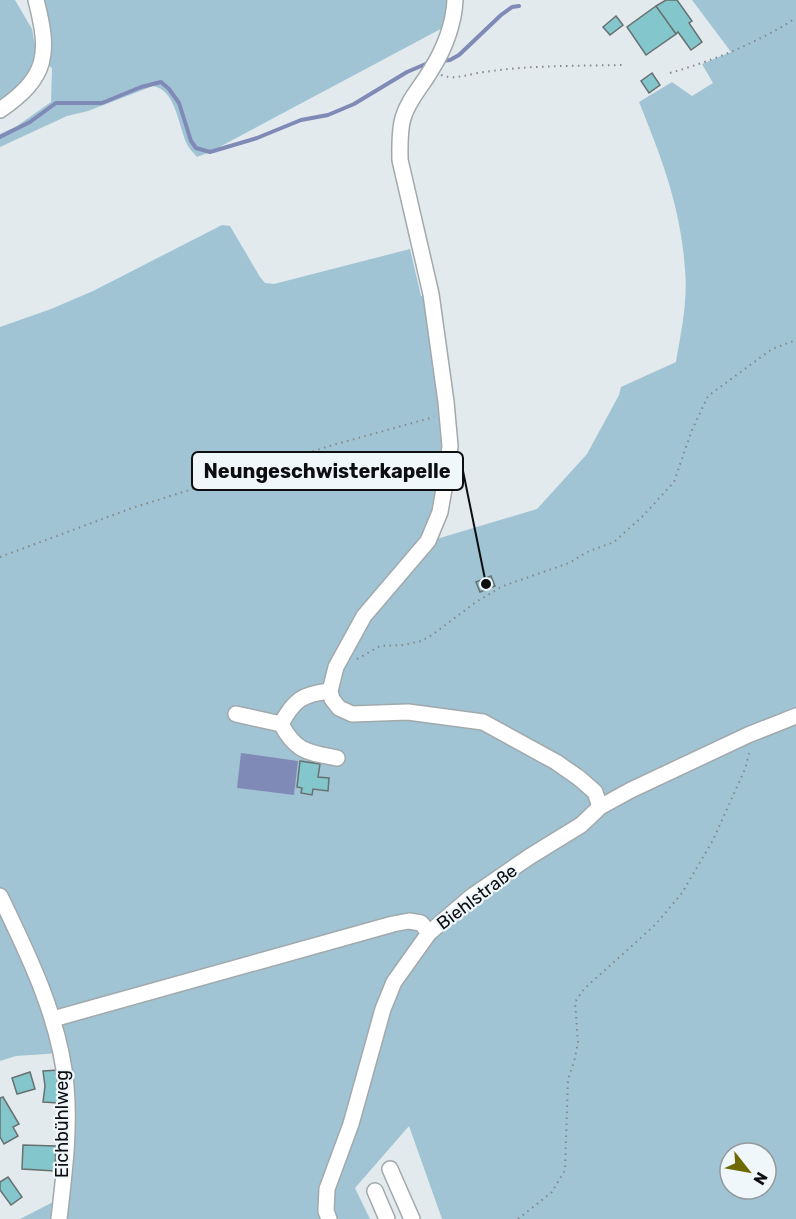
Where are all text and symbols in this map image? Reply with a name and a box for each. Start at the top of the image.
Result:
callout: Neungeschwisterkapelle [192,452,463,490]
text: Neungeschwisterkapelle [203,459,451,483]
street label: Biehlstraße [432,860,522,934]
street label: Eichbühlweg [51,1070,73,1178]
north arrow [718,1141,778,1201]
text: N [749,1169,772,1188]

